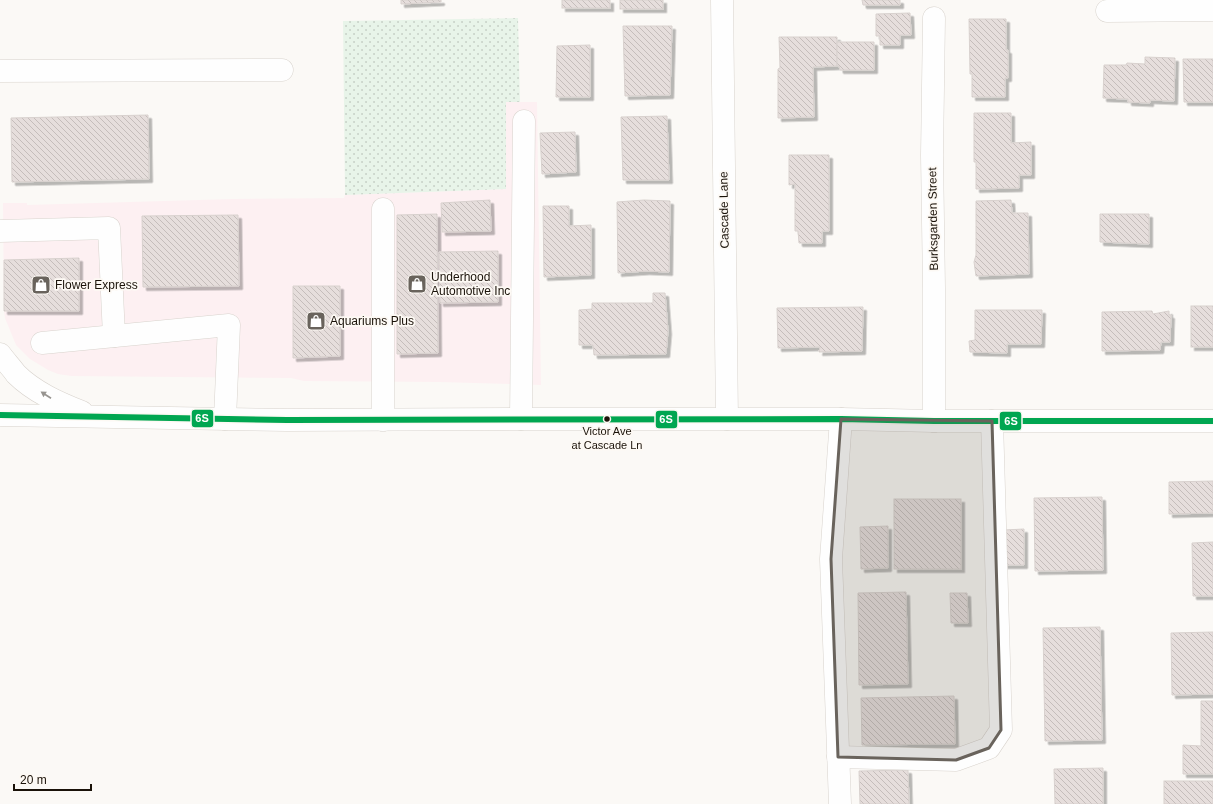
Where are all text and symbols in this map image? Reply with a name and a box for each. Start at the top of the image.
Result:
street label: Burksgarden Street [925,167,941,271]
street label: Cascade Lane [716,171,732,249]
place label: Underhood Automotive Inc [431,270,510,298]
shop icon: Underhood Automotive Inc [406,273,428,295]
shop icon: Flower Express [30,274,52,296]
place label: Flower Express [55,278,138,292]
shop icon: Aquariums Plus [305,310,327,332]
place label: Aquariums Plus [330,314,414,328]
one-way arrow [41,391,51,399]
line badge: 6S [191,409,214,428]
line badge: 6S [655,410,678,429]
line badge: 6S [999,411,1022,431]
text: 6S [195,412,209,424]
text: 6S [659,413,673,425]
marker: Victor Ave at Cascade Ln [602,414,612,424]
text: 6S [1004,415,1018,427]
place label: Victor Ave at Cascade Ln [572,425,642,451]
scale bar [14,766,91,792]
text: 20 m [20,773,47,787]

